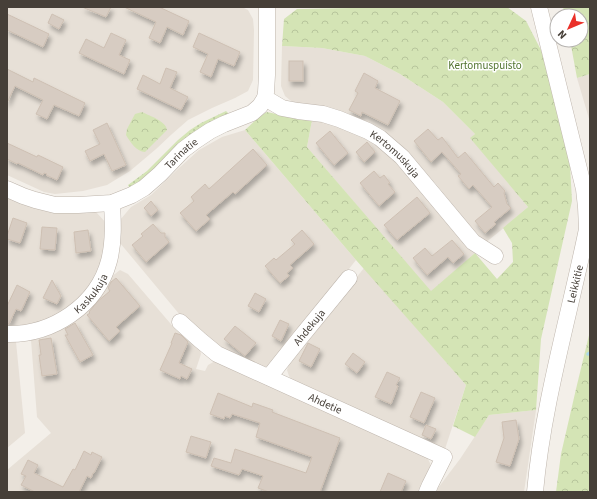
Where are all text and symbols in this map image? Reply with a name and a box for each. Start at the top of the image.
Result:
north arrow [549,8,589,48]
text: N [554,27,570,42]
park label: Kertomuspuisto [448,58,522,73]
street label: Kertomuskuja [367,126,424,181]
street label: Tarinatie [161,134,201,173]
street label: Leikkitie [563,263,587,305]
street label: Kaskukuja [70,271,111,317]
street label: Ahdekuja [290,306,328,348]
street label: Ahdetie [306,389,345,418]

